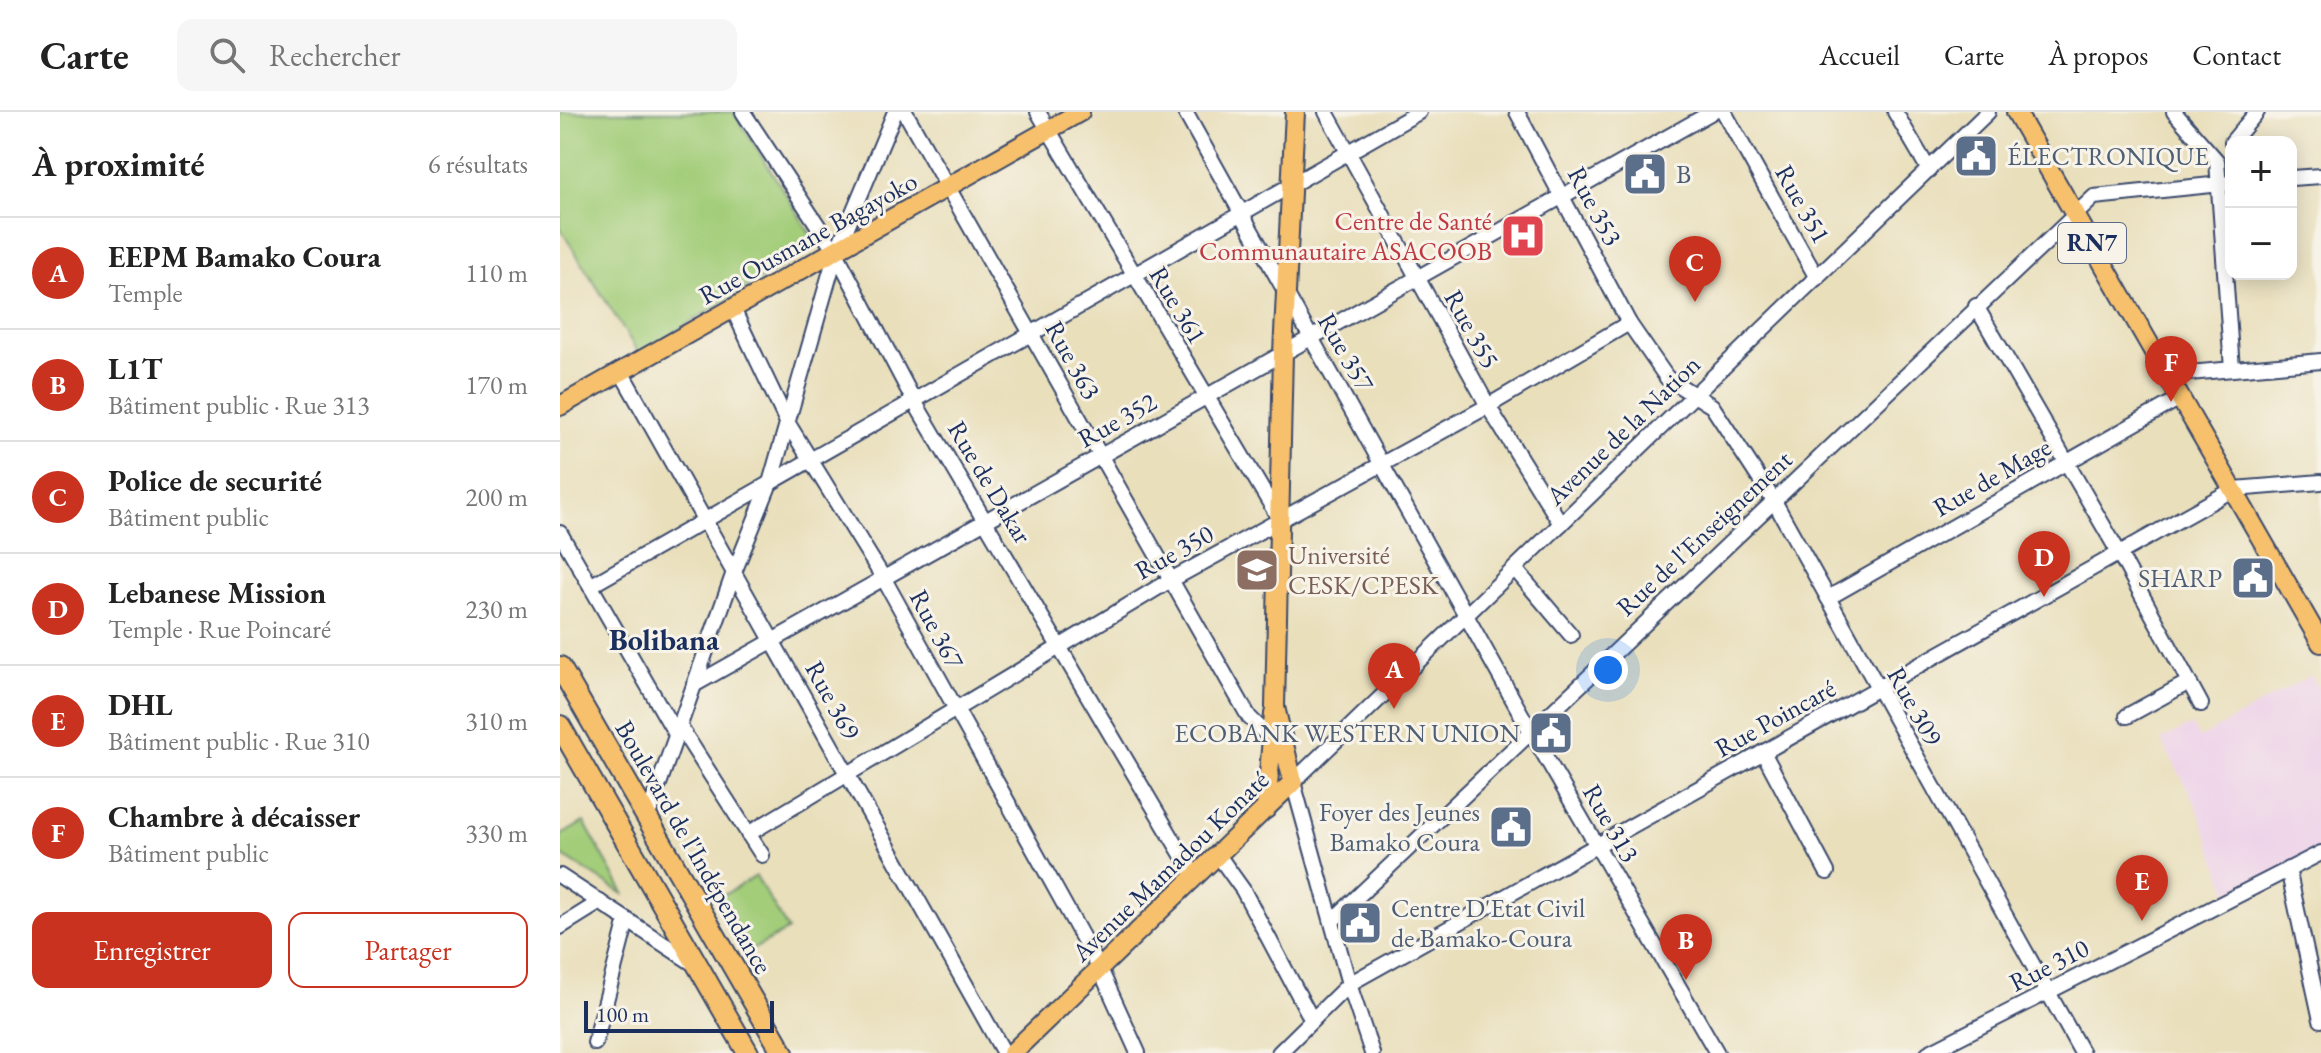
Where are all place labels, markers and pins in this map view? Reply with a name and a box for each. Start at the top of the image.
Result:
public building icon: ÉLECTRONIQUE [1952,132,2000,180]
place label: ÉLECTRONIQUE [2007,139,2209,173]
public building icon: B [1621,150,1669,198]
place label: B [1676,157,1691,191]
place label: Centre de Santé Communautaire ASACOOB [1199,204,1492,268]
hospital icon: Centre de Santé Communautaire ASACOOB [1499,212,1547,260]
pin: C [1669,236,1721,302]
pin: F [2145,336,2197,402]
pin: D [2018,531,2070,597]
place label: Université CESK/CPESK [1288,538,1439,602]
school or university icon: Université CESK/CPESK [1233,546,1281,594]
public building icon: SHARP [2229,554,2277,602]
place label: SHARP [2138,561,2222,595]
pin: A [1368,643,1420,709]
public building icon: ECOBANK WESTERN UNION [1527,709,1575,757]
place label: ECOBANK WESTERN UNION [1174,716,1520,750]
place label: Foyer des Jeunes Bamako Coura [1319,795,1481,859]
public building icon: Foyer des Jeunes Bamako Coura [1487,803,1535,851]
pin: E [2116,855,2168,921]
place label: Centre D'Etat Civil de Bamako-Coura [1391,891,1585,955]
public building icon: Centre D'Etat Civil de Bamako-Coura [1336,899,1384,947]
pin: B [1660,914,1712,980]

